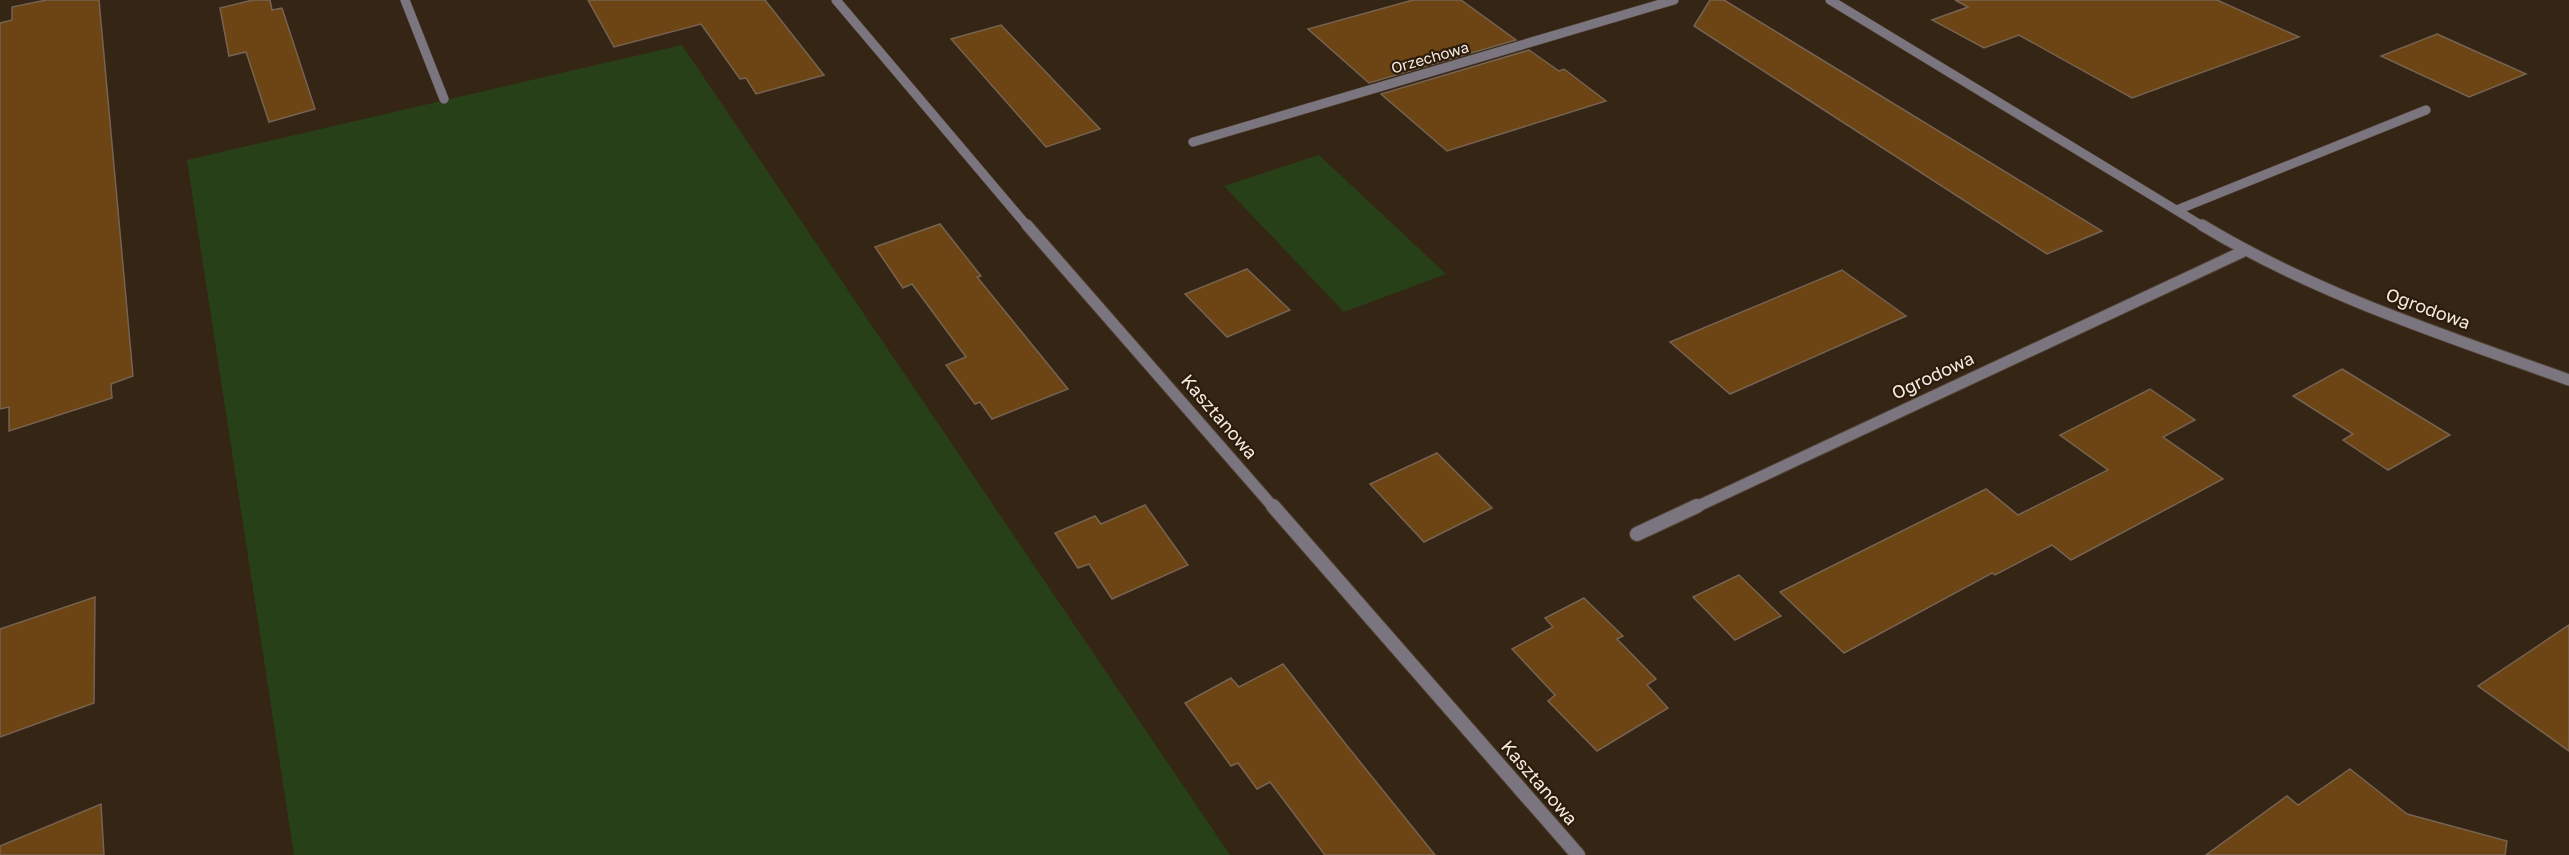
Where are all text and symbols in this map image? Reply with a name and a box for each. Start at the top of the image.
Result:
street label: Orzechowa [1389,37,1471,77]
street label: Ogrodowa [2383,283,2474,333]
street label: Ogrodowa [1888,347,1977,404]
street label: Kasztanowa [1177,370,1262,463]
street label: Kasztanowa [1497,736,1582,829]

